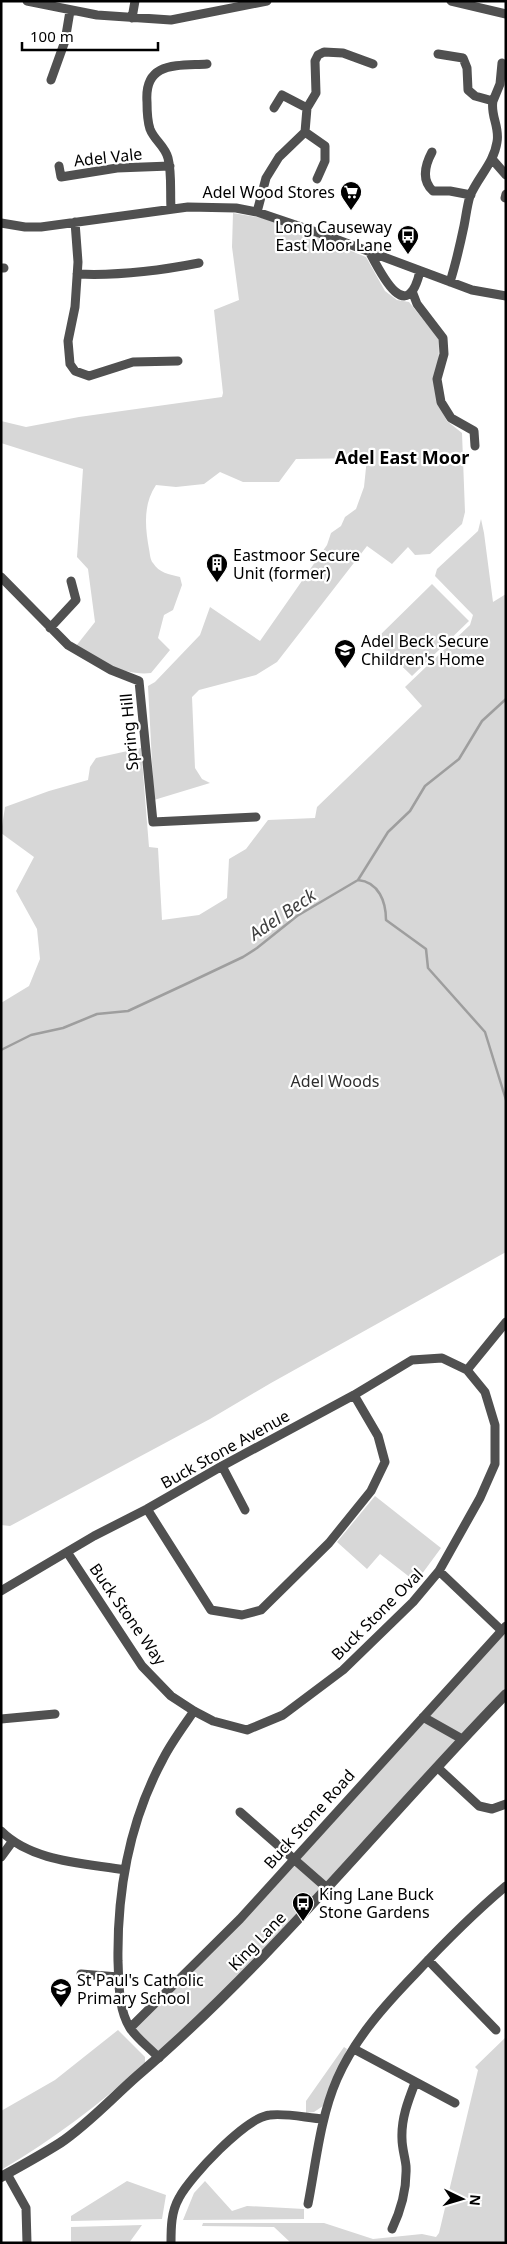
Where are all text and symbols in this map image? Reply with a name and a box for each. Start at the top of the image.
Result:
scale bar [22,20,159,52]
text: 100 m [30,26,74,46]
street label: Adel Vale [73,142,143,172]
supermarket icon: Adel Wood Stores [339,180,363,211]
place label: Adel Wood Stores [202,181,335,203]
place label: Long Causeway East Moor Lane [275,216,393,256]
bus stop icon: Long Causeway East Moor Lane [396,224,420,255]
district label: Adel East Moor [335,445,469,469]
place label: Eastmoor Secure Unit (former) [233,544,360,584]
building icon: Eastmoor Secure Unit (former) [205,552,229,583]
place label: Adel Beck Secure Children's Home [361,630,489,670]
school or university icon: Adel Beck Secure Children's Home [333,638,357,669]
street label: Spring Hill [115,692,143,772]
water label: Adel Beck [242,882,321,946]
park label: Adel Woods [291,1070,379,1092]
street label: Buck Stone Avenue [157,1404,293,1494]
street label: Buck Stone Way [85,1559,172,1670]
street label: Buck Stone Oval [326,1563,428,1665]
street label: Buck Stone Road [259,1765,359,1873]
place label: King Lane Buck Stone Gardens [319,1883,434,1923]
bus stop icon: King Lane Buck Stone Gardens [291,1891,315,1922]
street label: King Lane [223,1907,291,1975]
place label: St Paul's Catholic Primary School [77,1969,204,2009]
school or university icon: St Paul's Catholic Primary School [49,1977,73,2008]
north arrow [437,2174,487,2224]
text: N [465,2194,485,2207]

